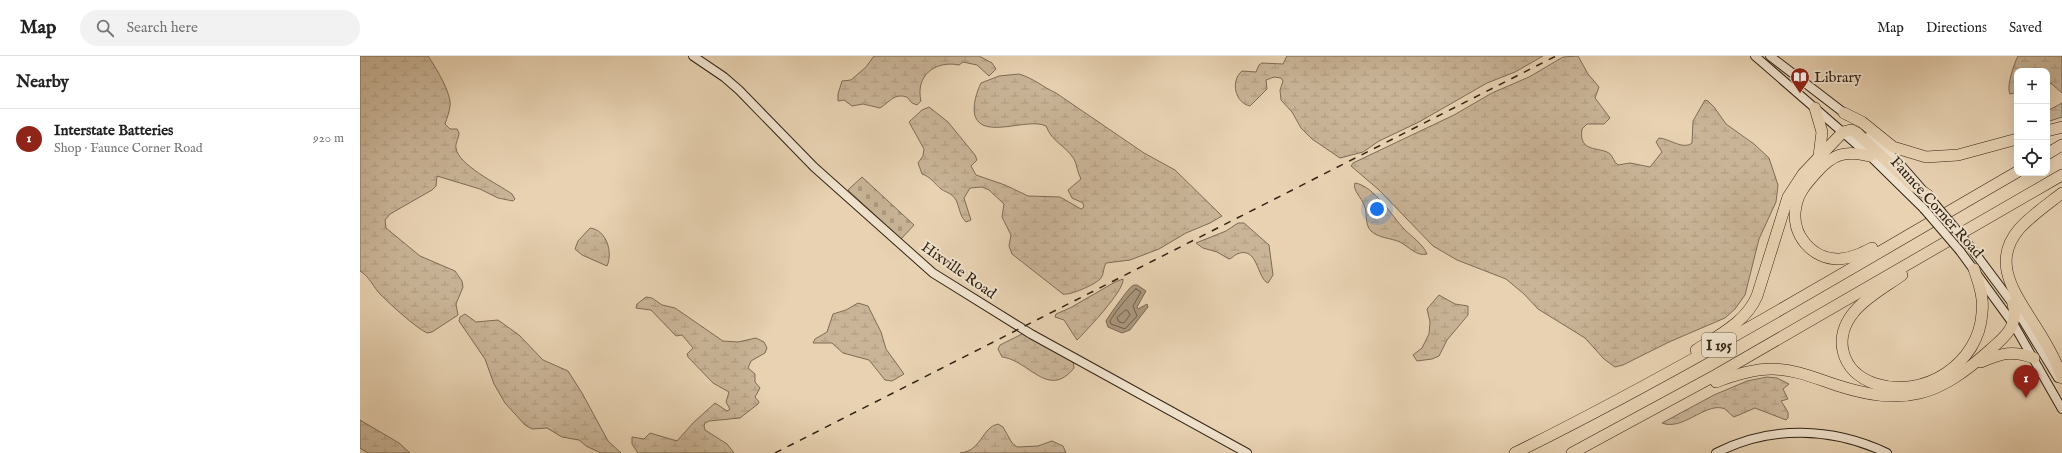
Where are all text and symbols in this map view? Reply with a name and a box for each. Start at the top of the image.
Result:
search box [80,10,360,46]
text: Map [20,16,56,40]
icon: search [94,17,116,39]
text: Search here [126,18,198,37]
text: Map [1877,19,1904,37]
text: Directions [1926,19,1987,37]
text: Saved [2009,19,2042,37]
library icon: Library [1789,66,1811,94]
place label: Library [1814,68,1862,87]
map controls [2014,68,2050,176]
button: + [2014,68,2050,104]
text: Nearby [16,72,69,93]
button: − [2014,104,2050,140]
text: Interstate Batteries [54,121,173,140]
text: 1 [27,130,31,147]
text: 920 m [313,130,344,147]
text: Shop · Faunce Corner Road [54,140,203,157]
button: locate [2014,140,2050,176]
street label: Faunce Corner Road [1886,153,1988,263]
your location [1367,199,1387,219]
street label: Hixville Road [918,238,1001,304]
road number: I 195 [1702,333,1736,357]
pin: 1 [2013,365,2039,398]

